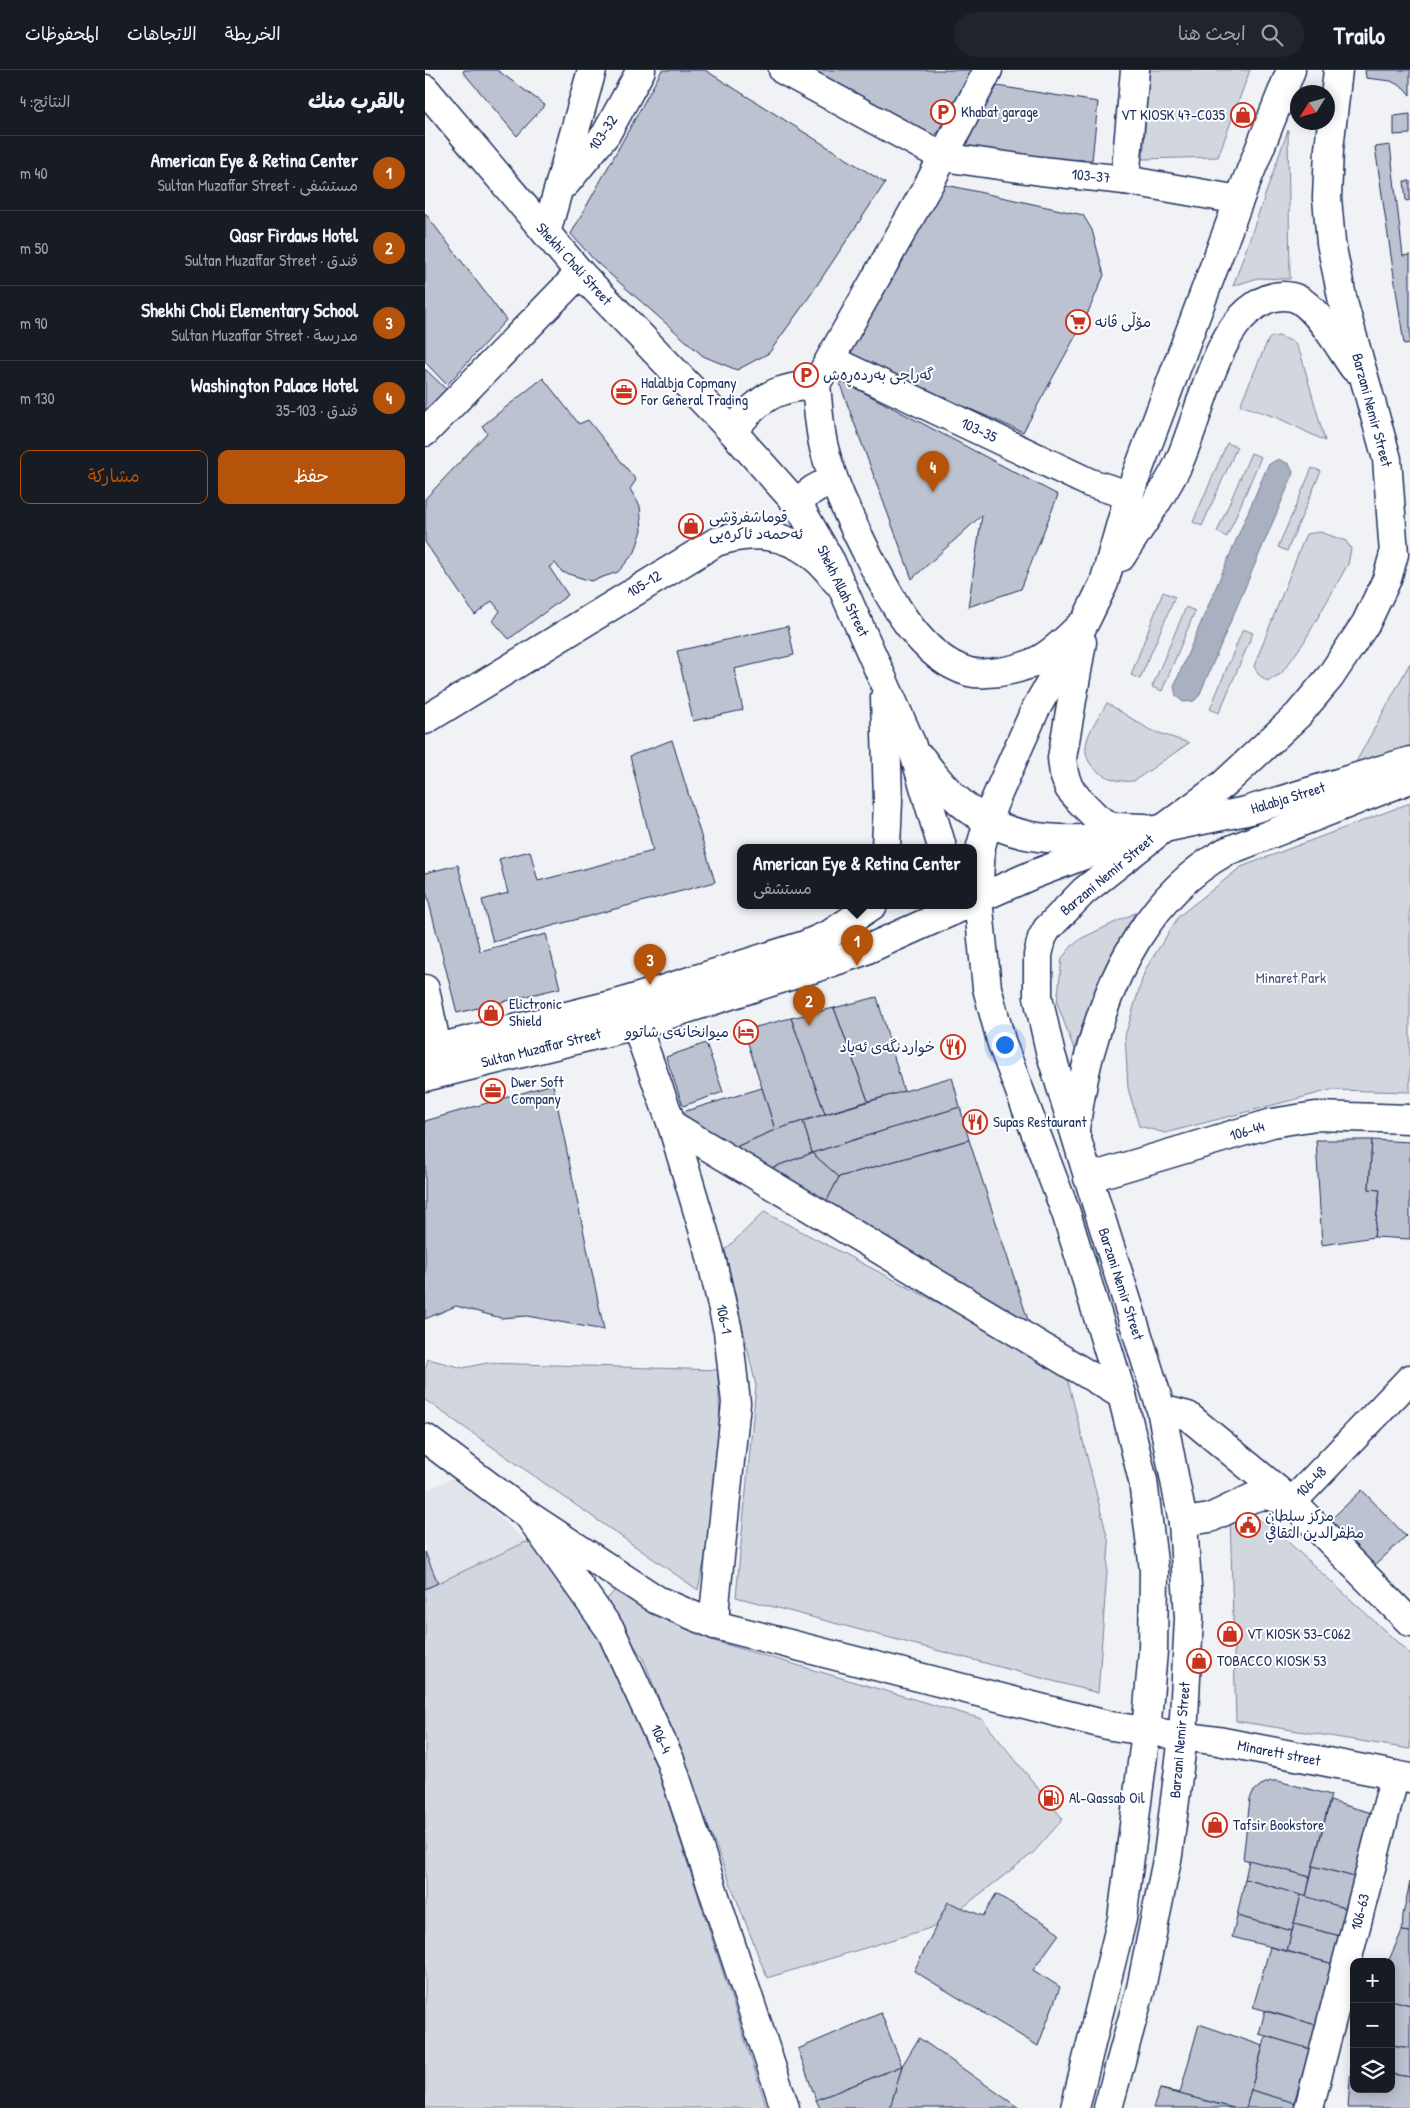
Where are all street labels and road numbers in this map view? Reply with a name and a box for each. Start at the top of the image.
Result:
street label: 103-32 [583,111,622,155]
street label: 103-37 [1071,163,1112,188]
street label: Shekhi Choli Street [532,218,618,310]
street label: Barzani Nemir Street [1347,351,1398,470]
street label: 103-35 [958,412,1001,447]
street label: Shekh Allah Street [812,541,875,641]
street label: 105-12 [622,565,665,602]
street label: Halabja Street [1248,776,1328,819]
street label: Barzani Nemir Street [1055,828,1159,920]
street label: Sultan Muzaffar Street [479,1022,604,1073]
street label: 106-44 [1227,1115,1267,1146]
street label: Barzani Nemir Street [1093,1225,1150,1343]
street label: 106-1 [711,1302,738,1335]
street label: 106-48 [1290,1461,1331,1502]
street label: Barzani Nemir Street [1164,1680,1195,1799]
street label: 106-4 [646,1721,677,1757]
street label: Minarett street [1236,1734,1323,1771]
street label: 106-63 [1345,1891,1374,1932]

